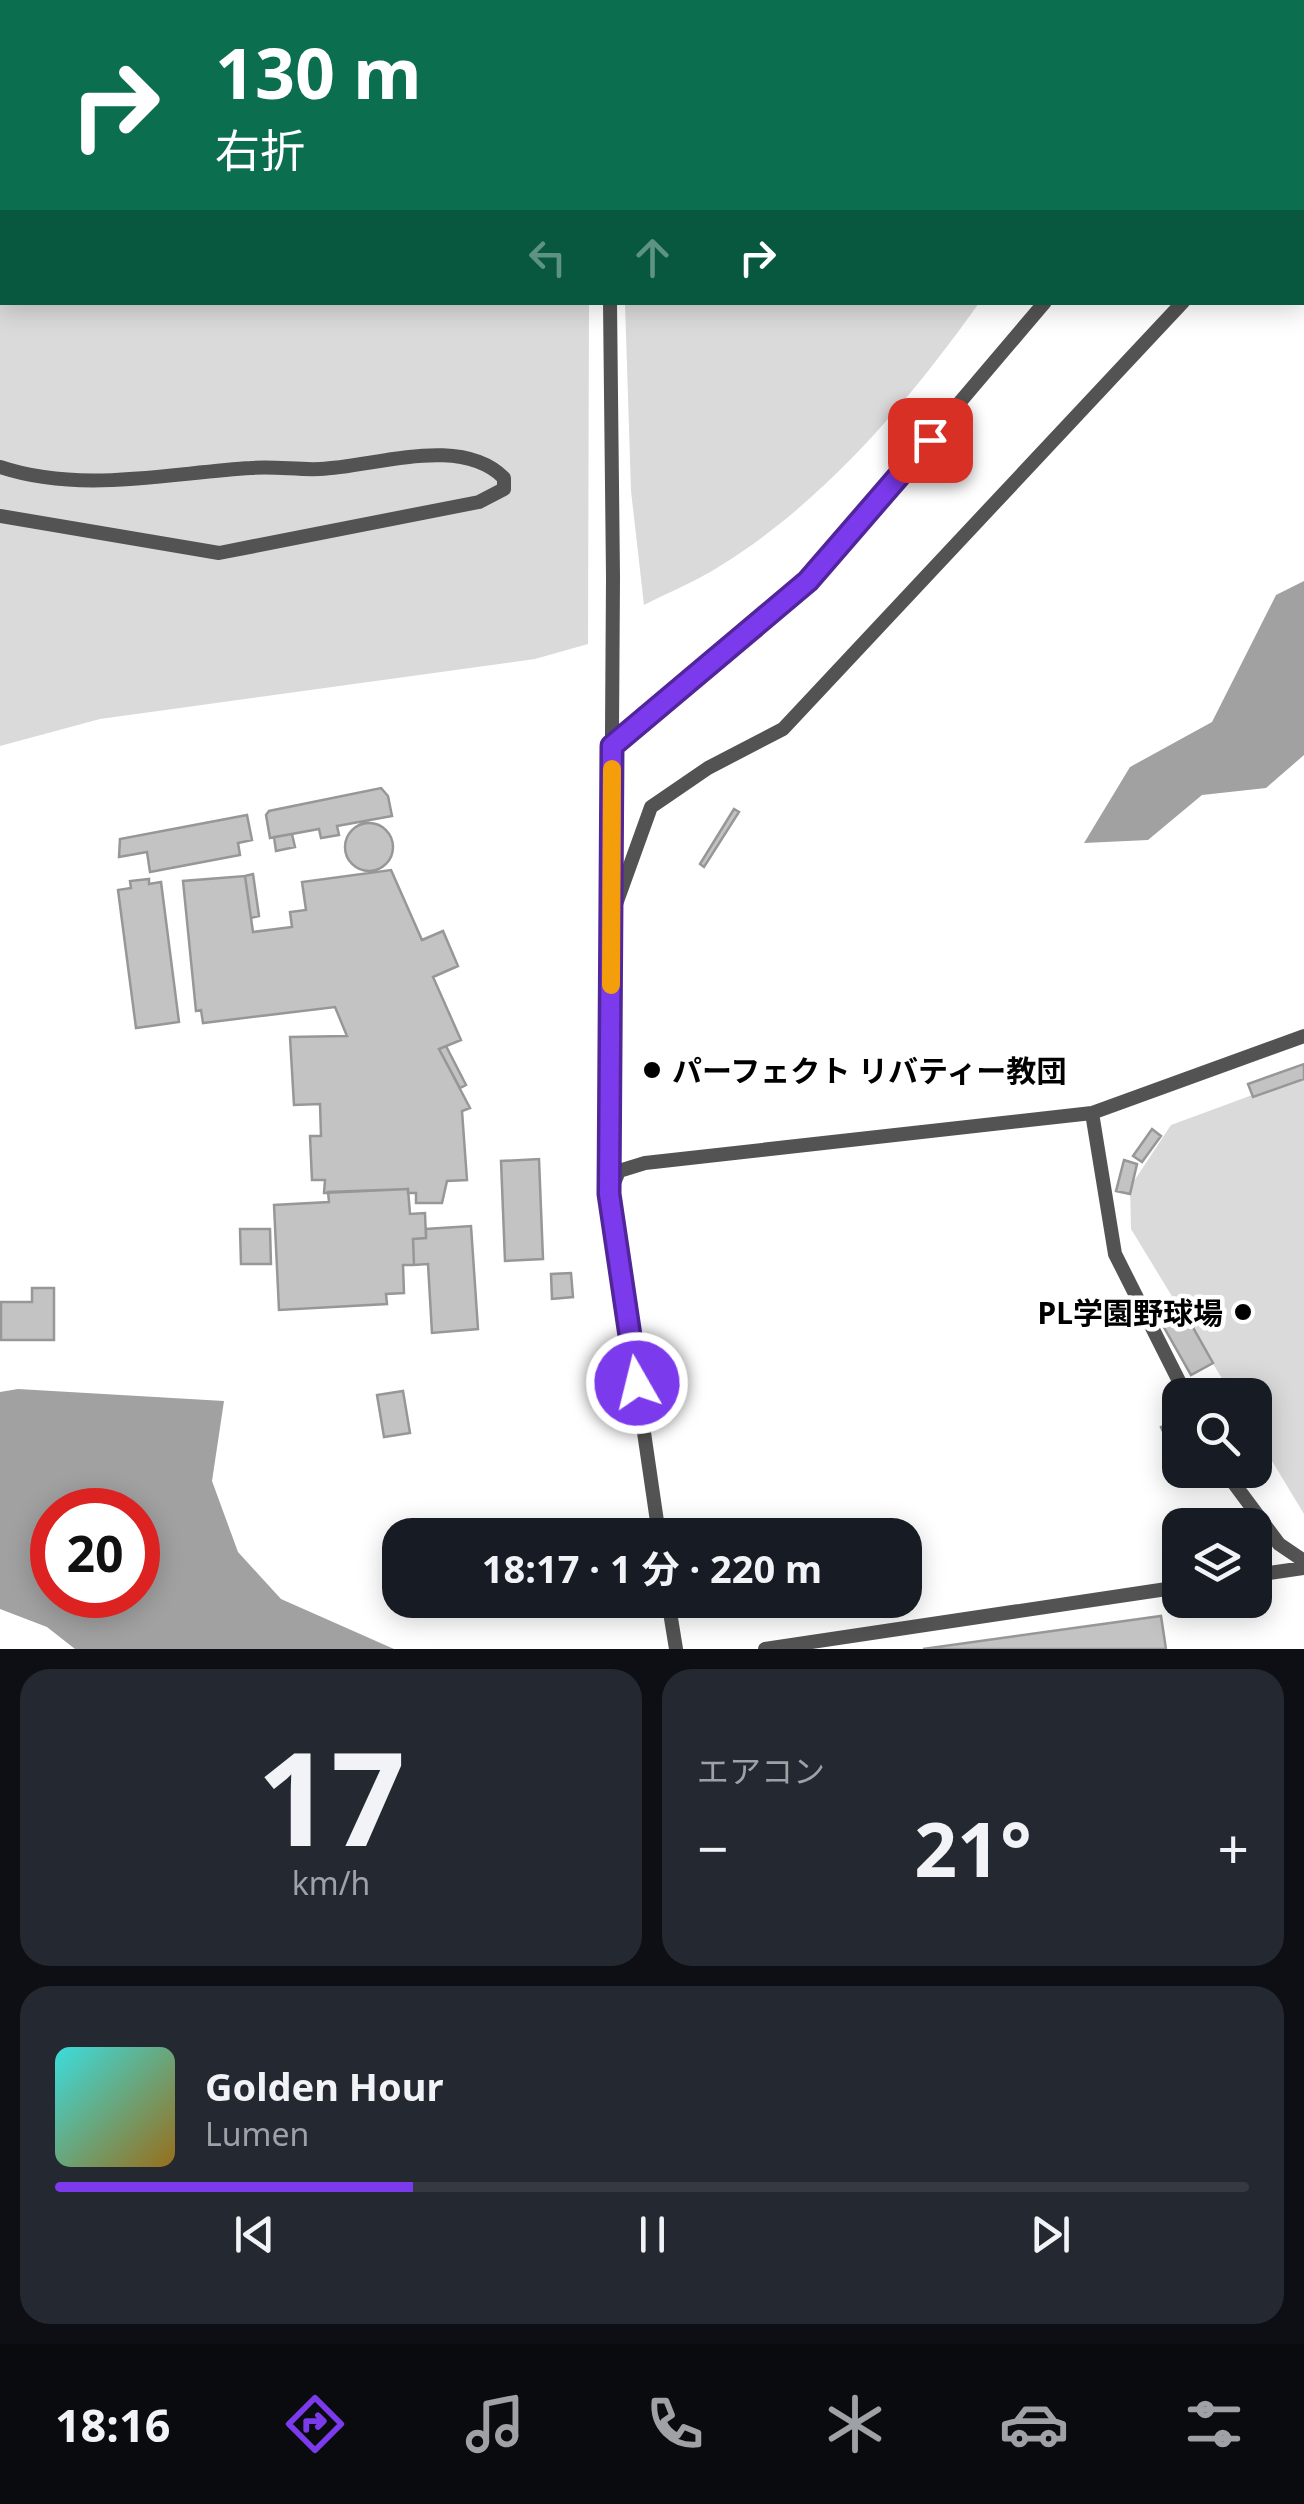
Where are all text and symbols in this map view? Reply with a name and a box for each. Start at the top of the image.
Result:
text: 130 m [215,24,422,120]
icon: right [50,40,180,170]
text: 右折 [215,119,305,180]
icon: left [520,230,575,285]
icon: ahead [625,230,680,285]
icon: right [730,230,785,285]
pin [888,398,973,483]
icon: arrive [903,413,958,468]
place label: パーフェクト リバティー教団 [672,1050,1066,1091]
marker: パーフェクト リバティー教団 [641,1059,663,1081]
place label: PL学園野球場 [1038,1292,1223,1333]
marker: PL学園野球場 [1232,1301,1254,1323]
position arrow [585,1331,689,1435]
map controls [1162,1378,1272,1618]
button: search [1162,1378,1272,1488]
speed limit sign: 20 [30,1488,160,1618]
button: layers [1162,1508,1272,1618]
text: 18:17 · 1 分 · 220 m [482,1542,822,1594]
text: 17 [257,1707,405,1884]
text: エアコン [697,1749,825,1792]
text: 21° [914,1797,1032,1899]
text: − [697,1810,728,1885]
text: + [1218,1810,1249,1885]
text: km/h [292,1861,370,1904]
text: Golden Hour [205,2060,443,2112]
text: Lumen [205,2112,309,2155]
icon: previous [227,2207,282,2262]
icon: pause [625,2207,680,2262]
icon: next [1023,2207,1078,2262]
icon: directions [280,2389,350,2459]
icon: music [460,2389,530,2459]
icon: phone [640,2389,710,2459]
icon: climate [820,2389,890,2459]
icon: car [999,2389,1069,2459]
icon: filters [1179,2389,1249,2459]
text: 18:16 [55,2394,170,2455]

